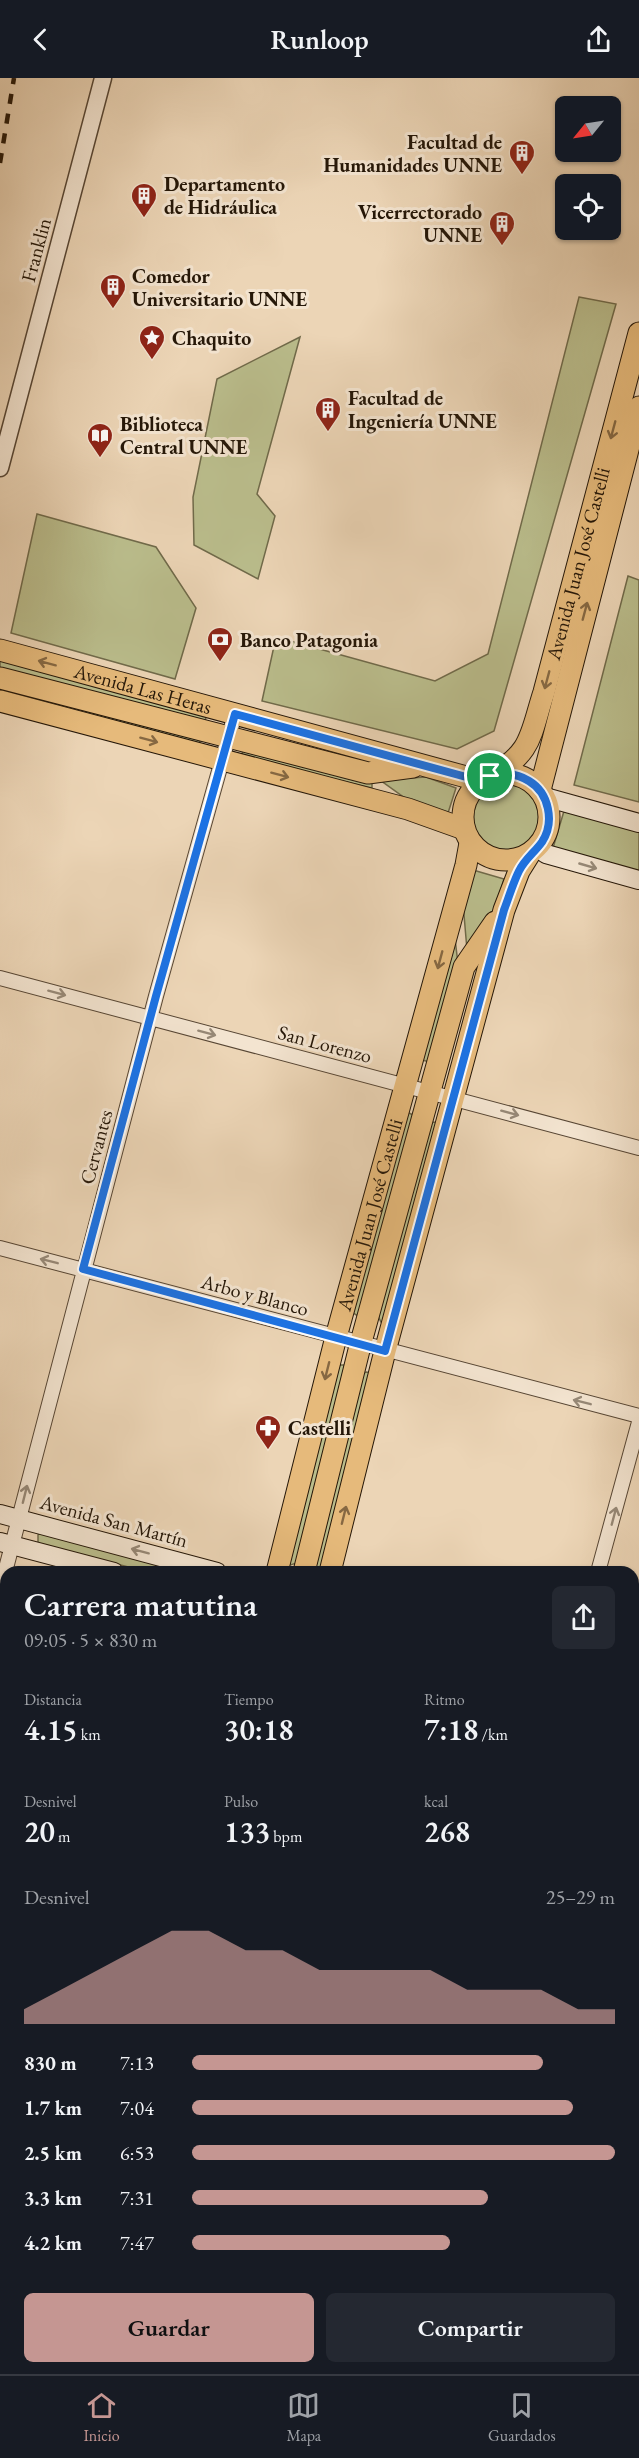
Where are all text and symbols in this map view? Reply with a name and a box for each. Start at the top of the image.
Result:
text: Runloop [271,22,368,57]
icon: back [24,23,57,56]
icon: share [582,23,615,56]
north arrow [555,96,621,162]
map controls [555,96,621,240]
place label: Facultad de Humanidades UNNE [324,129,502,178]
building icon: Facultad de Humanidades UNNE [507,138,537,176]
place label: Departamento de Hidráulica [164,171,285,220]
button: locate [555,174,621,240]
building icon: Departamento de Hidráulica [129,181,159,219]
place label: Vicerrectorado UNNE [358,199,482,248]
building icon: Vicerrectorado UNNE [487,209,517,247]
street label: Franklin [15,215,57,285]
place label: Comedor Universitario UNNE [132,263,307,312]
building icon: Comedor Universitario UNNE [98,272,128,310]
place icon: Chaquito [137,323,167,361]
place label: Chaquito [172,325,251,351]
place label: Facultad de Ingeniería UNNE [348,385,497,434]
building icon: Facultad de Ingeniería UNNE [313,395,343,433]
place label: Biblioteca Central UNNE [120,411,248,460]
library icon: Biblioteca Central UNNE [85,421,115,459]
one-way arrow [607,421,618,440]
street label: Avenida Juan José Castelli [540,464,616,664]
one-way arrow [580,602,592,621]
bank icon: Banco Patagonia [205,625,235,663]
place label: Banco Patagonia [240,627,378,653]
one-way arrow [38,657,57,668]
street label: Avenida Las Heras [70,658,214,720]
one-way arrow [541,670,552,689]
one-way arrow [139,735,158,746]
pin [464,750,515,801]
icon: arrive [473,759,506,792]
one-way arrow [270,769,289,781]
one-way arrow [578,860,597,872]
one-way arrow [434,950,445,969]
one-way arrow [47,988,66,999]
street label: San Lorenzo [275,1019,375,1069]
one-way arrow [197,1028,216,1039]
street label: Cervantes [74,1107,118,1187]
one-way arrow [500,1108,519,1119]
street label: Avenida Juan José Castelli [331,1116,409,1315]
one-way arrow [40,1254,59,1266]
street label: Arbo y Blanco [197,1268,312,1322]
one-way arrow [321,1361,333,1380]
one-way arrow [573,1395,592,1407]
pharmacy icon: Castelli [253,1413,283,1451]
place label: Castelli [288,1415,351,1441]
one-way arrow [20,1485,32,1504]
street label: Avenida San Martín [36,1489,191,1553]
one-way arrow [338,1506,350,1525]
one-way arrow [608,1506,620,1525]
one-way arrow [131,1545,150,1557]
text: Carrera matutina [24,1583,257,1626]
button: share [552,1586,615,1649]
text: 09:05 · 5 × 830 m [24,1627,157,1653]
text: Distancia [24,1689,82,1710]
text: Tiempo [224,1689,274,1710]
text: Ritmo [424,1689,465,1710]
text: 4.15 [24,1710,77,1749]
text: 30:18 [224,1710,294,1749]
text: 7:18 [424,1710,478,1749]
text: km [77,1724,101,1745]
text: /km [478,1724,508,1745]
text: Desnivel [24,1791,77,1812]
text: Pulso [224,1791,258,1812]
text: kcal [424,1791,448,1812]
text: 20 [24,1812,55,1851]
text: 133 [224,1812,270,1851]
text: 268 [424,1812,470,1851]
text: m [55,1826,70,1847]
text: bpm [270,1826,302,1847]
text: Desnivel [24,1884,90,1910]
text: 25–29 m [546,1884,615,1910]
text: 830 m [24,2050,77,2076]
text: 7:13 [120,2050,154,2076]
text: 1.7 km [24,2095,82,2121]
text: 7:04 [120,2095,154,2121]
text: 2.5 km [24,2140,82,2166]
text: 6:53 [120,2140,154,2166]
text: 3.3 km [24,2185,82,2211]
text: 7:31 [120,2185,154,2211]
text: 4.2 km [24,2230,82,2256]
text: 7:47 [120,2230,154,2256]
button: Guardar [24,2293,314,2362]
button: Compartir [326,2293,615,2362]
tab: Inicio [83,2389,120,2446]
tab: Mapa [286,2389,321,2446]
tab: Guardados [488,2389,556,2446]

